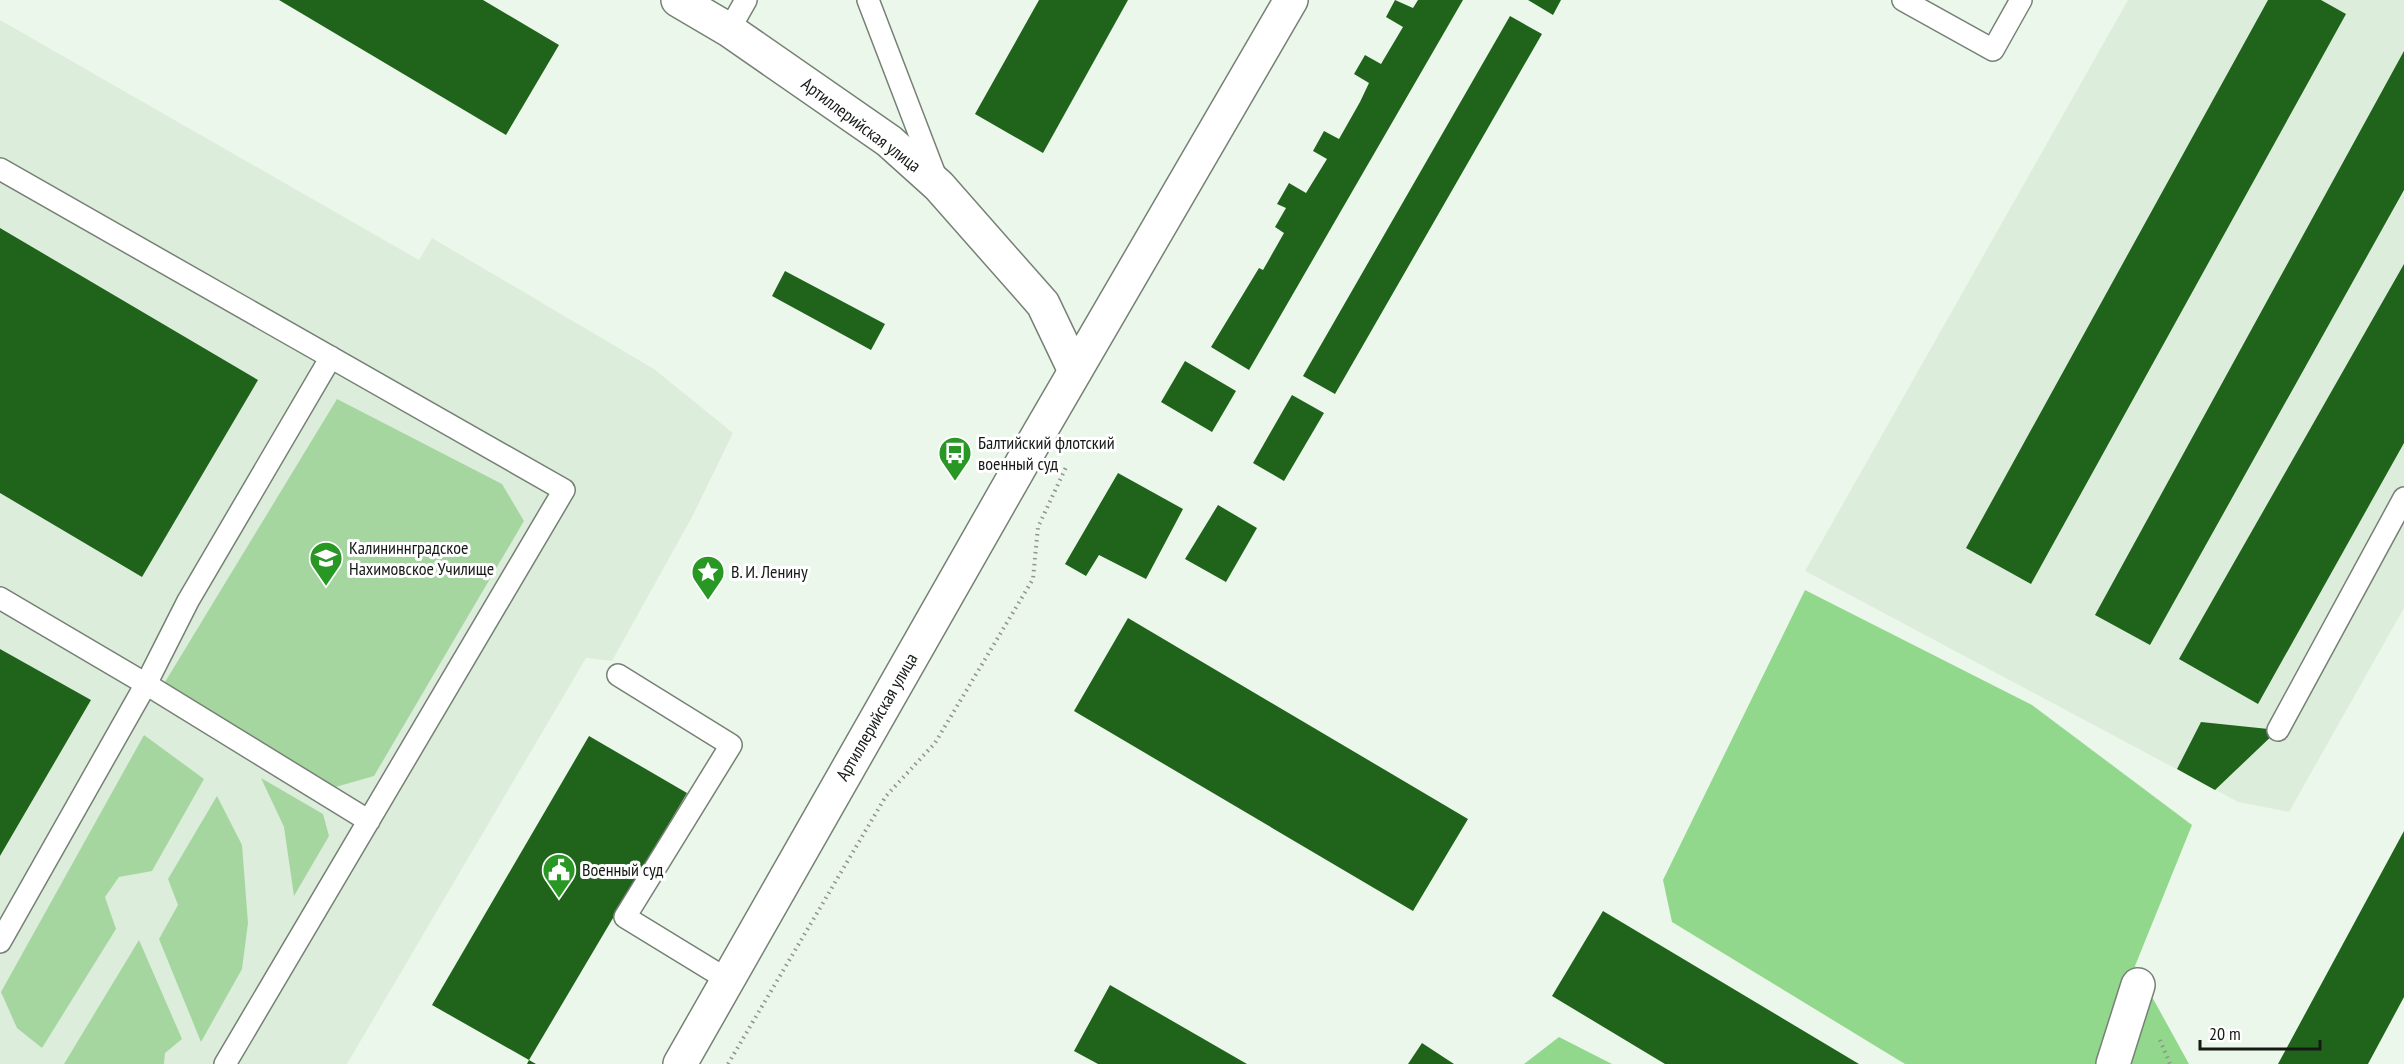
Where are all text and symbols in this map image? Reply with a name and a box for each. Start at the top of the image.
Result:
street label: Артиллерийская улица [797,72,926,177]
place label: Балтийский флотский военный суд [978,431,1115,475]
bus stop icon: Балтийский флотский военный суд [937,435,973,482]
place label: Калининнградское Нахимовское Училище [349,536,494,580]
school or university icon: Калининнградское Нахимовское Училище [308,540,344,587]
place icon: В. И. Ленину [690,554,726,601]
place label: В. И. Ленину [731,560,808,583]
street label: Артиллерийская улица [831,649,922,785]
public building icon: Военный суд [541,852,577,899]
place label: Военный суд [582,858,663,881]
scale bar [2200,1013,2320,1051]
text: 20 m [2209,1022,2241,1045]

